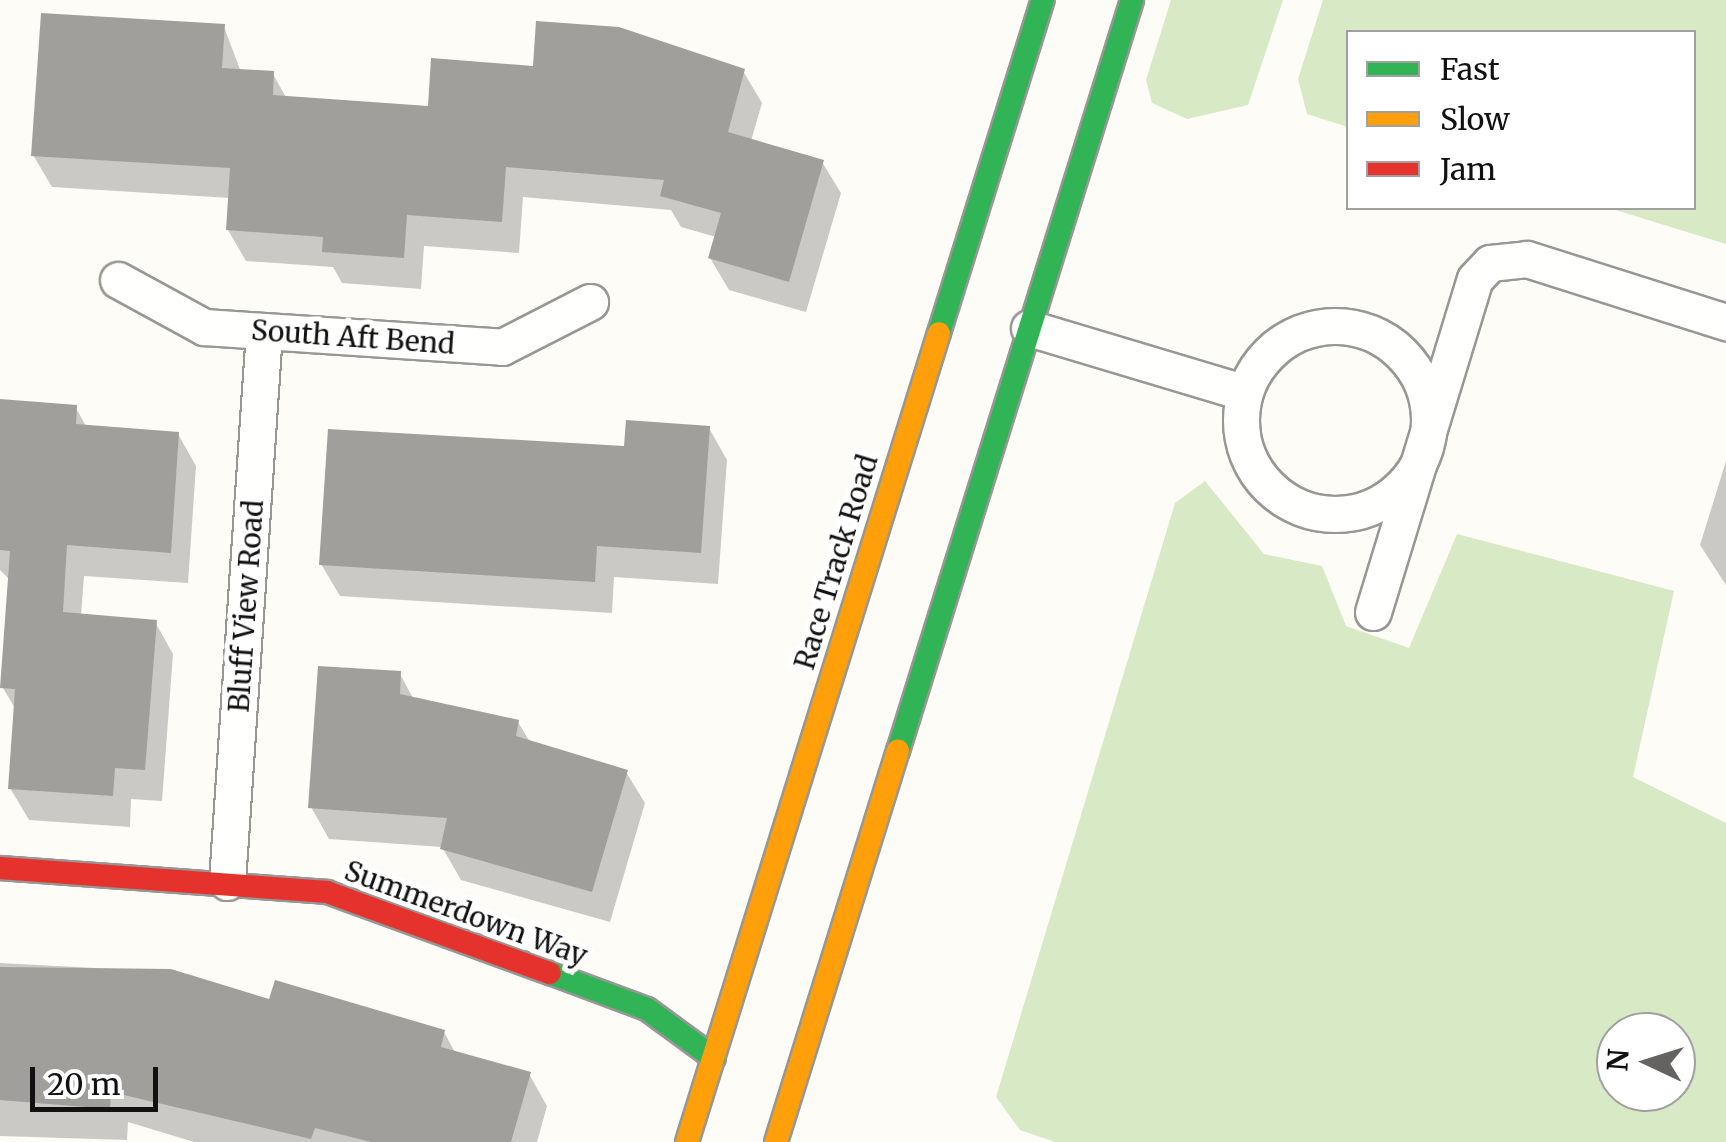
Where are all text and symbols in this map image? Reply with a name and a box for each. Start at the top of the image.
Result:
legend [1346,30,1696,210]
text: Fast [1440,50,1500,88]
text: Slow [1440,100,1510,138]
text: Jam [1440,150,1496,188]
street label: South Aft Bend [250,313,456,361]
street label: Race Track Road [787,451,885,673]
street label: Bluff View Road [222,499,270,713]
street label: Summerdown Way [340,853,592,973]
north arrow [1596,1012,1696,1112]
scale bar [35,1047,162,1109]
text: N [1599,1048,1637,1072]
text: 20 m [47,1065,120,1103]

